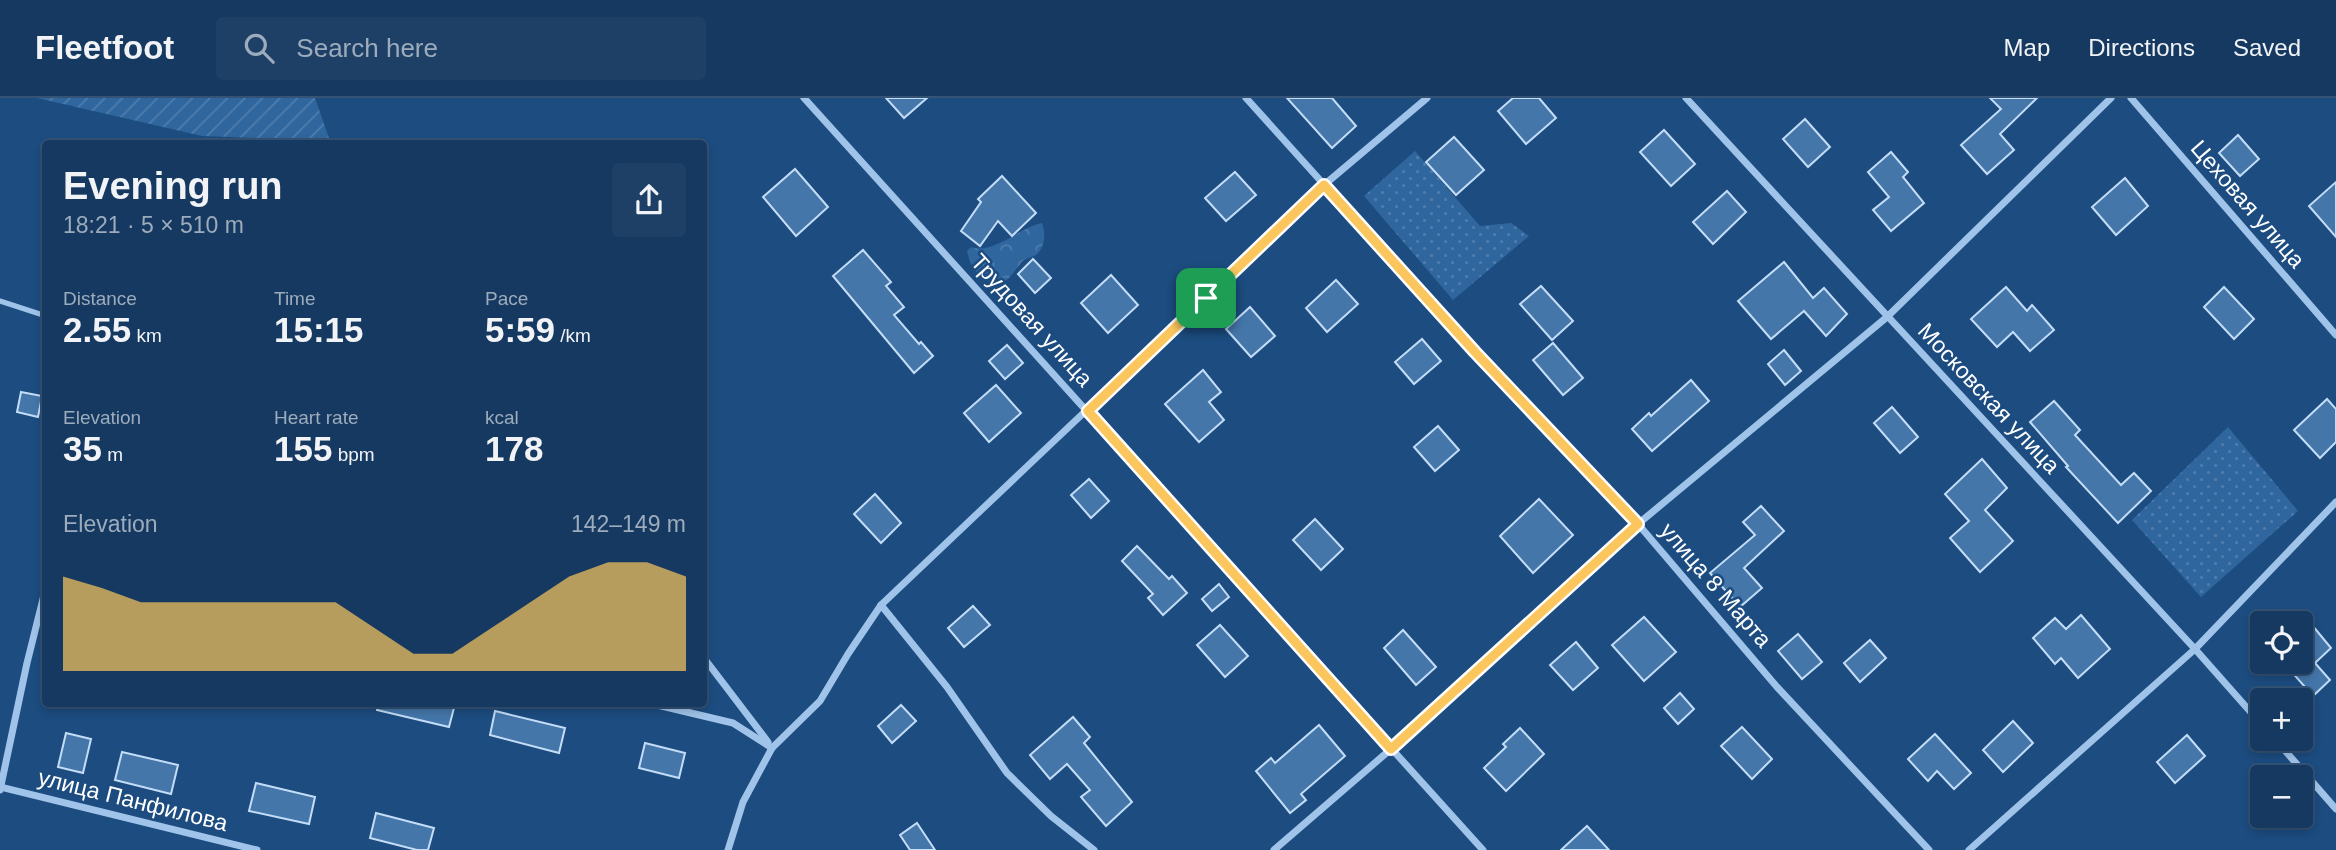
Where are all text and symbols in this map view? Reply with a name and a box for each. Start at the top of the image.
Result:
search box [216,17,706,80]
text: Fleetfoot [35,29,174,66]
icon: search [240,29,278,67]
text: Search here [296,33,438,63]
text: Map [2004,34,2050,61]
text: Directions [2088,34,2195,61]
text: Saved [2233,34,2301,61]
street label: Цеховая улица [2186,135,2310,273]
button: share [612,163,686,237]
text: Evening run [63,165,283,207]
text: 18:21 · 5 × 510 m [63,212,244,238]
street label: Трудовая улица [966,248,1098,392]
pin [1176,268,1236,328]
icon: arrive [1187,279,1225,317]
text: Distance [63,288,137,309]
text: Time [274,288,316,309]
text: Pace [485,288,528,309]
text: 2.55 [63,310,131,349]
text: 15:15 [274,310,364,349]
text: 5:59 [485,310,555,349]
street label: Московская улица [1913,318,2065,479]
text: km [131,325,162,346]
text: /km [555,325,591,346]
text: Elevation [63,407,141,428]
text: Heart rate [274,407,358,428]
text: kcal [485,407,519,428]
text: 35 [63,429,102,468]
text: 155 [274,429,332,468]
text: 178 [485,429,543,468]
text: m [102,444,123,465]
text: bpm [332,444,375,465]
text: Elevation [63,511,158,537]
text: 142–149 m [571,511,686,537]
street label: улица 8 Марта [1655,517,1777,653]
map controls [2250,611,2313,828]
button: locate [2250,611,2313,674]
button: + [2250,688,2313,751]
street label: улица Панфилова [35,764,231,836]
button: − [2250,765,2313,828]

